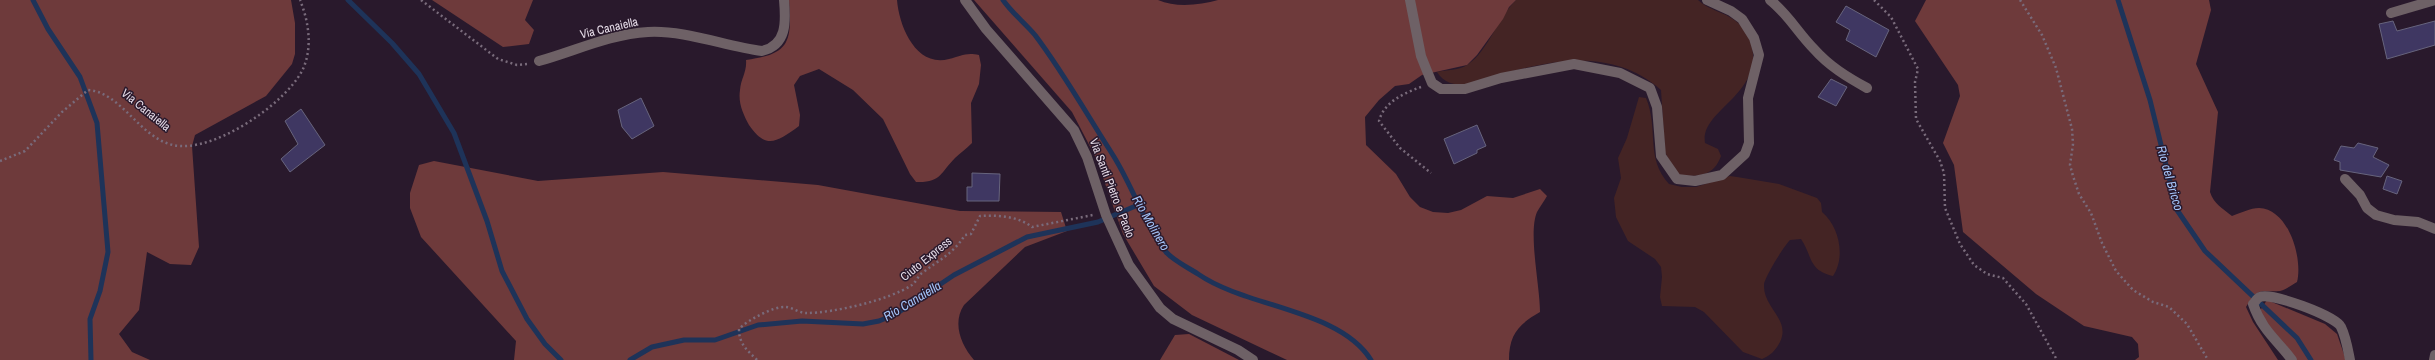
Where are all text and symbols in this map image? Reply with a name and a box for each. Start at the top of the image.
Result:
street label: Via Canaiella [578,13,640,42]
street label: Via Canaiella [118,85,174,135]
street label: Via Santi Pietro e Paolo [1086,136,1138,240]
water label: Rio del Bricco [2153,143,2187,213]
water label: Rio Molinero [1128,192,1174,254]
street label: Ciuto Express [897,233,955,285]
water label: Rio Canaiella [880,277,944,325]

